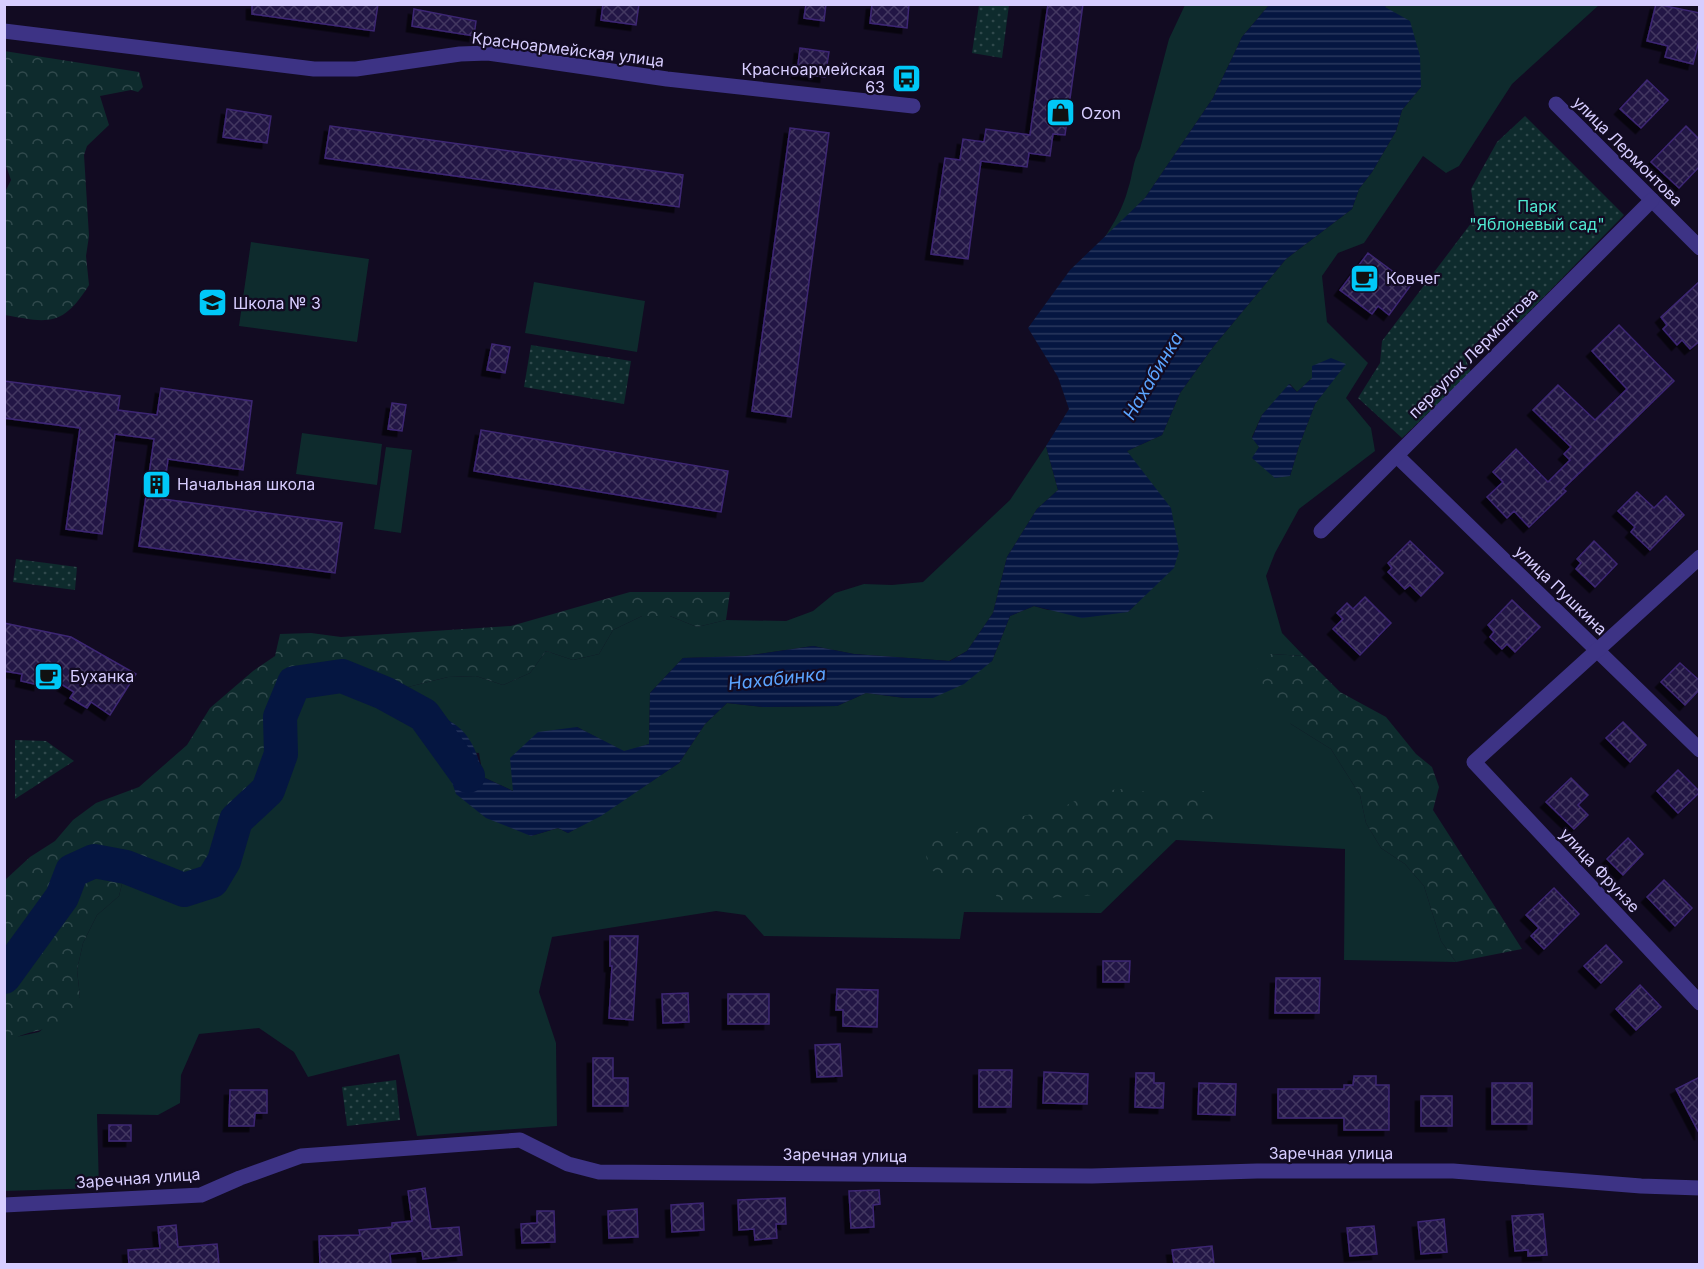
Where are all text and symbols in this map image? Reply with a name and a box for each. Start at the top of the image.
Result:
street label: Красноармейская улица [471,27,665,71]
place label: Красноармейская 63 [741,59,885,97]
bus stop icon: Красноармейская 63 [890,62,922,94]
street label: улица Лермонтова [1569,92,1687,210]
shop icon: Ozon [1044,97,1076,129]
place label: Ozon [1081,103,1121,123]
park label: Парк "Яблоневый сад" [1469,196,1605,234]
cafe icon: Ковчег [1349,262,1381,294]
place label: Ковчег [1386,268,1440,288]
street label: переулок Лермонтова [1404,284,1542,422]
school or university icon: Школа № 3 [196,287,228,319]
place label: Школа № 3 [233,293,321,313]
water label: Нахабинка [1118,328,1187,423]
building icon: Начальная школа [140,468,172,500]
place label: Начальная школа [177,474,315,494]
street label: улица Пушкина [1511,541,1611,639]
cafe icon: Буханка [33,660,65,692]
water label: Нахабинка [727,663,827,694]
place label: Буханка [70,666,134,686]
street label: улица Фрунзе [1556,824,1644,916]
street label: Заречная улица [1269,1143,1393,1163]
street label: Заречная улица [782,1144,908,1166]
street label: Заречная улица [75,1164,201,1192]

